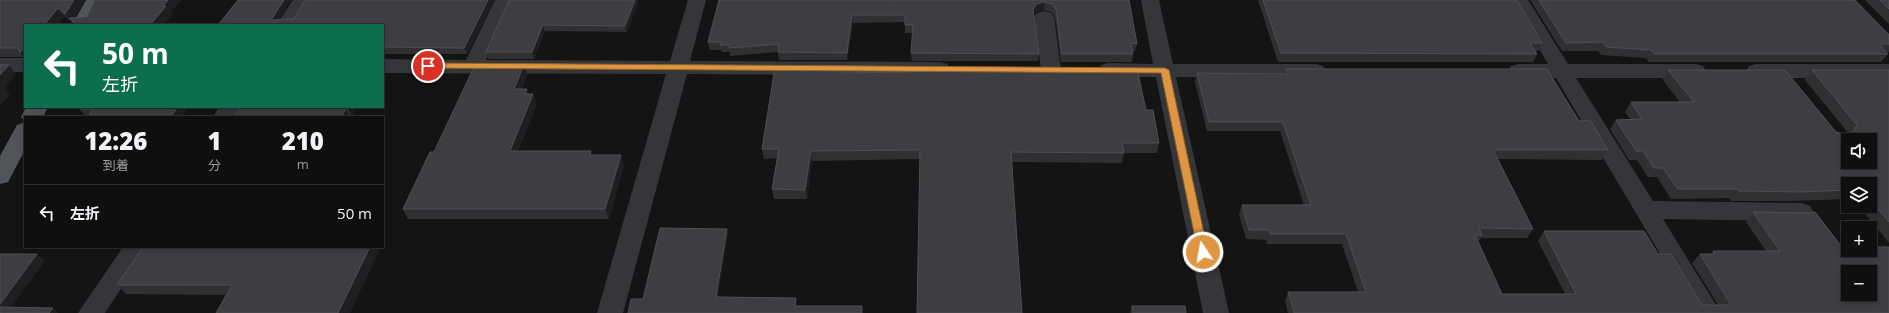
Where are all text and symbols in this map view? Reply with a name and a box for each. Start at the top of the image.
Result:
text: 50 m [102,34,169,72]
icon: left [36,40,88,92]
pin [411,49,445,83]
icon: arrive [417,55,439,77]
text: 左折 [102,72,138,96]
text: 12:26 [84,124,147,157]
text: 1 [207,124,222,157]
text: 210 [282,124,324,157]
map controls [1841,133,1877,301]
button: sound [1841,133,1877,169]
text: m [297,155,309,173]
text: 到着 [103,156,129,174]
text: 分 [208,156,221,174]
button: layers [1841,177,1877,213]
icon: left [36,202,58,224]
text: 左折 [70,203,100,223]
text: 50 m [337,203,372,223]
button: + [1841,221,1877,257]
position arrow [1182,231,1224,273]
button: − [1841,265,1877,301]

